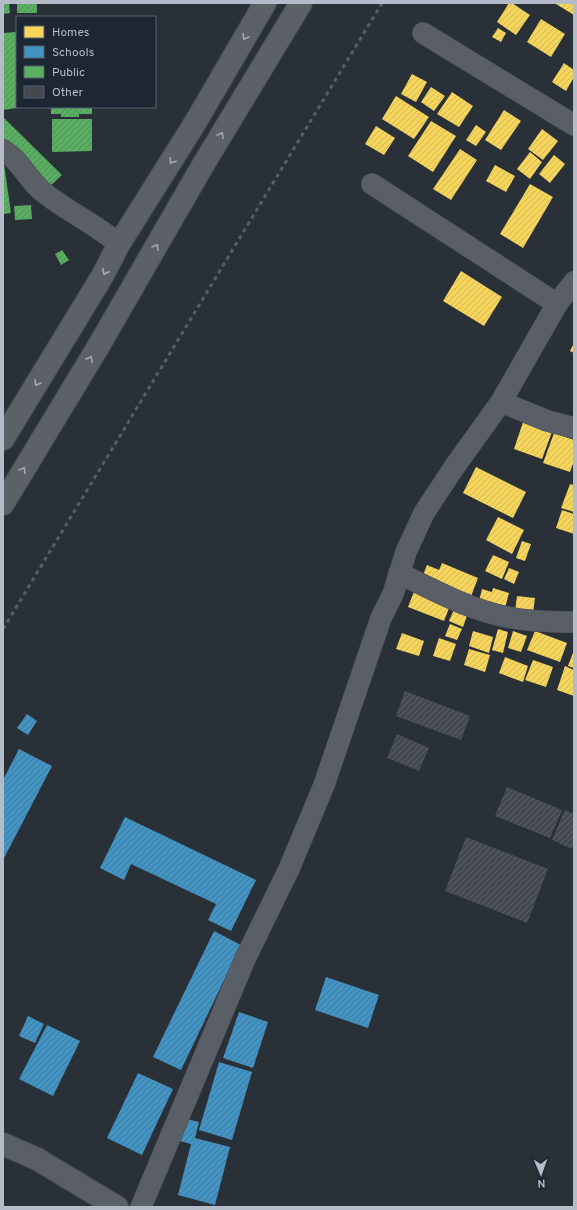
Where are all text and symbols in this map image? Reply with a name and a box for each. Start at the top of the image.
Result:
legend [16,16,156,108]
text: Homes [52,25,89,41]
one-way arrow [242,33,249,40]
text: Schools [52,45,94,61]
text: Public [52,65,85,81]
text: Other [52,85,84,101]
one-way arrow [217,132,224,139]
one-way arrow [170,156,177,163]
one-way arrow [151,244,158,251]
one-way arrow [102,268,110,275]
one-way arrow [86,356,93,363]
one-way arrow [35,379,42,386]
one-way arrow [19,467,26,474]
north arrow [521,1154,561,1194]
text: N [537,1176,546,1190]

